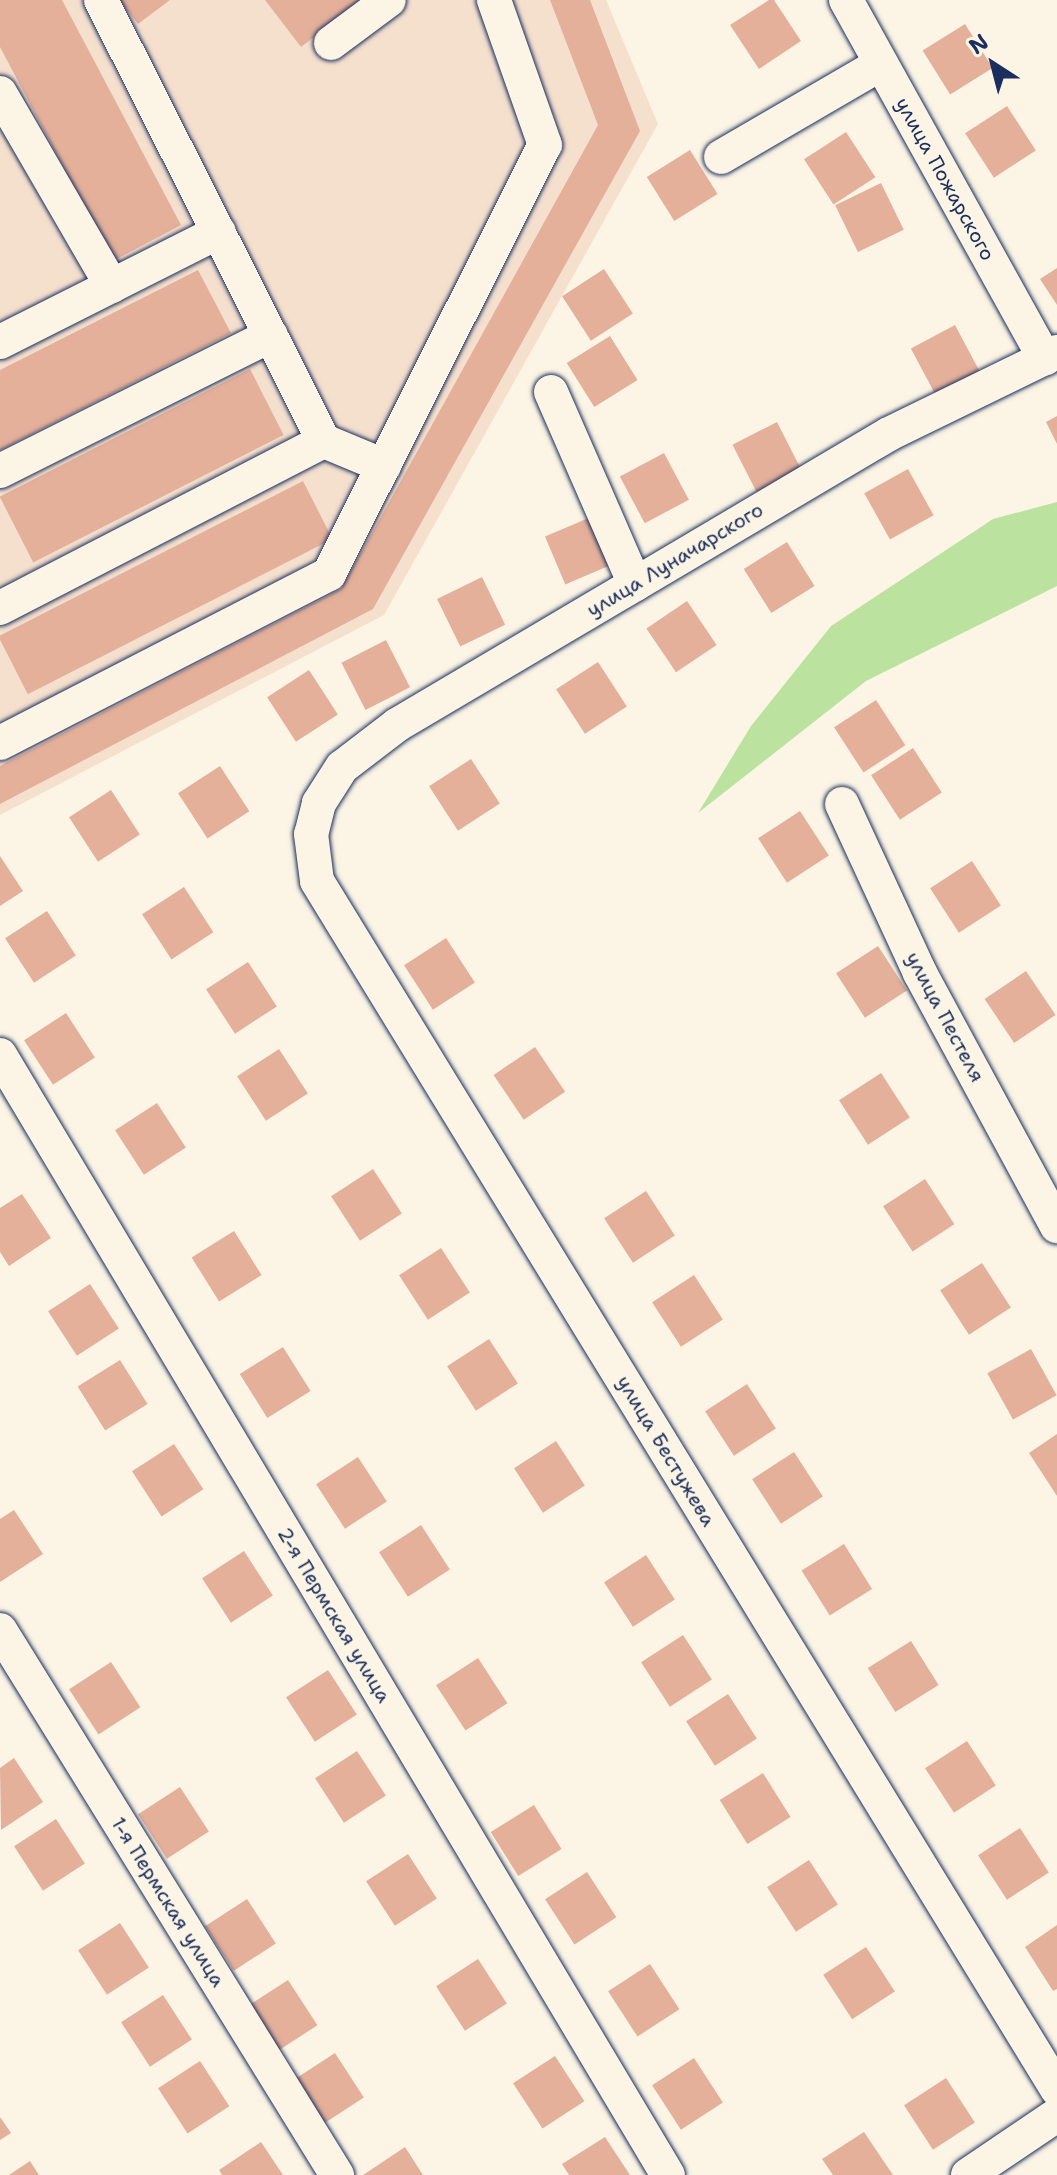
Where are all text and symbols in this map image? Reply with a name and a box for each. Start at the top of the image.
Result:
north arrow [953,24,1033,104]
text: N [963,27,994,61]
street label: улица Пожарского [890,93,1000,265]
street label: улица Луначарского [582,498,768,622]
street label: улица Пестеля [901,948,989,1086]
street label: улица Бестужева [612,1371,720,1531]
street label: 2-я Пермская улица [272,1523,396,1707]
street label: 1-я Пермская улица [106,1813,230,1991]

